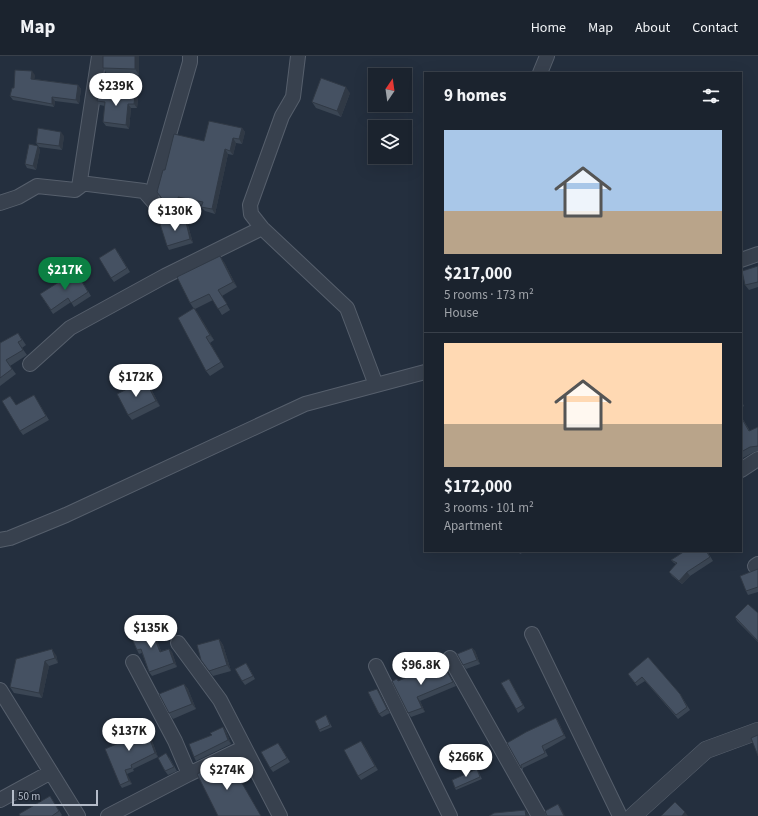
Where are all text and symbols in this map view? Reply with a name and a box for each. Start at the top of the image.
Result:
text: Map [20,14,55,41]
text: Home [531,18,566,38]
text: Map [588,18,613,38]
text: About [635,18,670,38]
text: Contact [692,18,738,38]
north arrow [368,68,412,112]
map controls [368,68,412,164]
pin: $239K [88,73,144,107]
text: $239K [98,77,134,95]
text: 9 homes [444,84,506,108]
icon: filters [700,85,722,107]
button: layers [368,120,412,164]
icon: home [547,156,619,228]
pin: $130K [147,198,203,232]
text: $130K [157,202,193,220]
pin: $217K [37,257,93,291]
text: $217K [47,261,83,279]
text: $217,000 [444,262,512,286]
text: 5 rooms · 173 m² [444,286,534,304]
text: House [444,304,479,322]
pin: $172K [108,364,164,398]
text: $172K [118,368,154,386]
icon: home [547,369,619,441]
text: $172,000 [444,475,512,499]
text: 3 rooms · 101 m² [444,499,534,517]
text: Apartment [444,517,502,535]
pin: $135K [123,615,179,649]
text: $135K [133,619,169,637]
pin: $96.8K [388,652,454,686]
text: $96.8K [401,656,441,674]
pin: $137K [101,718,157,752]
text: $137K [111,722,147,740]
pin: $266K [438,744,494,778]
text: $266K [448,748,484,766]
pin: $274K [199,757,255,791]
text: $274K [209,761,245,779]
scale bar [12,788,98,807]
text: 50 m [18,789,40,804]

